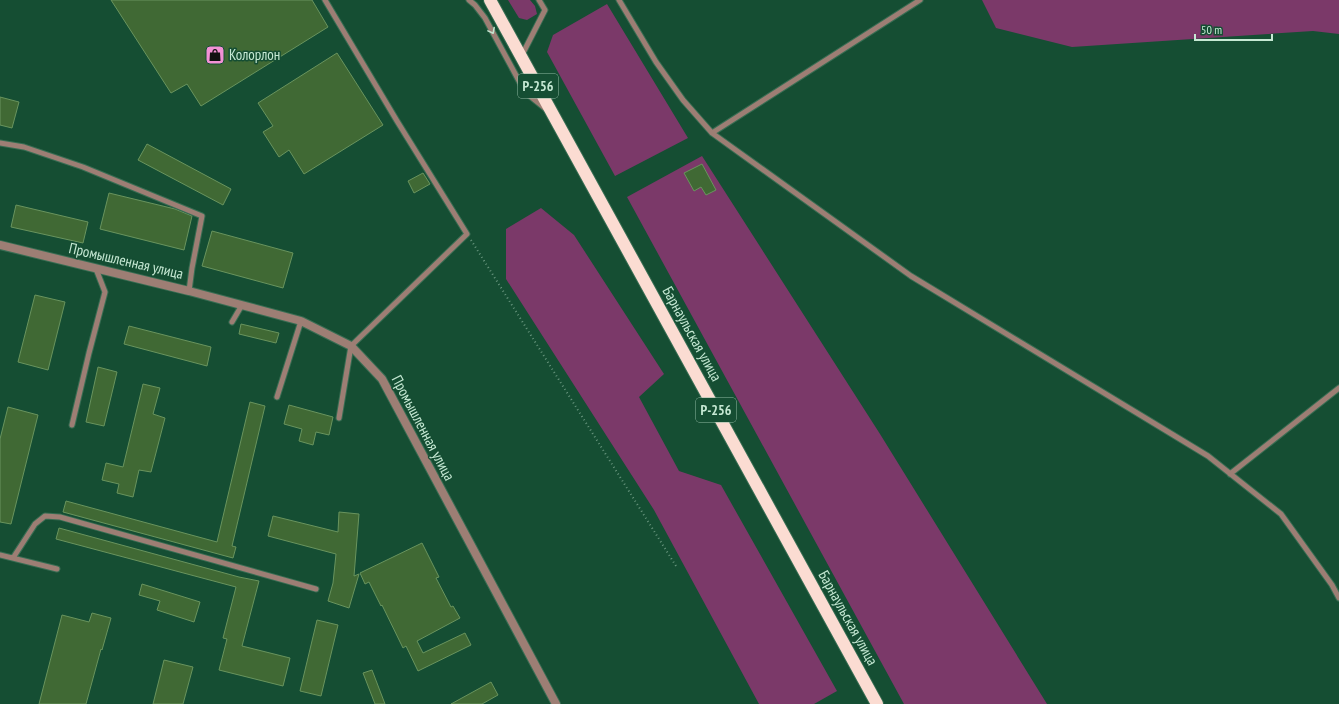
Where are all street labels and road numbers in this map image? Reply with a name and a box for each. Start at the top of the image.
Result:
road number: Р-256 [518,74,558,98]
street label: Промышленная улица [67,238,185,283]
street label: Барнаульская улица [659,283,726,385]
street label: Промышленная улица [388,372,459,484]
road number: Р-256 [696,398,736,422]
street label: Барнаульская улица [815,567,882,669]

